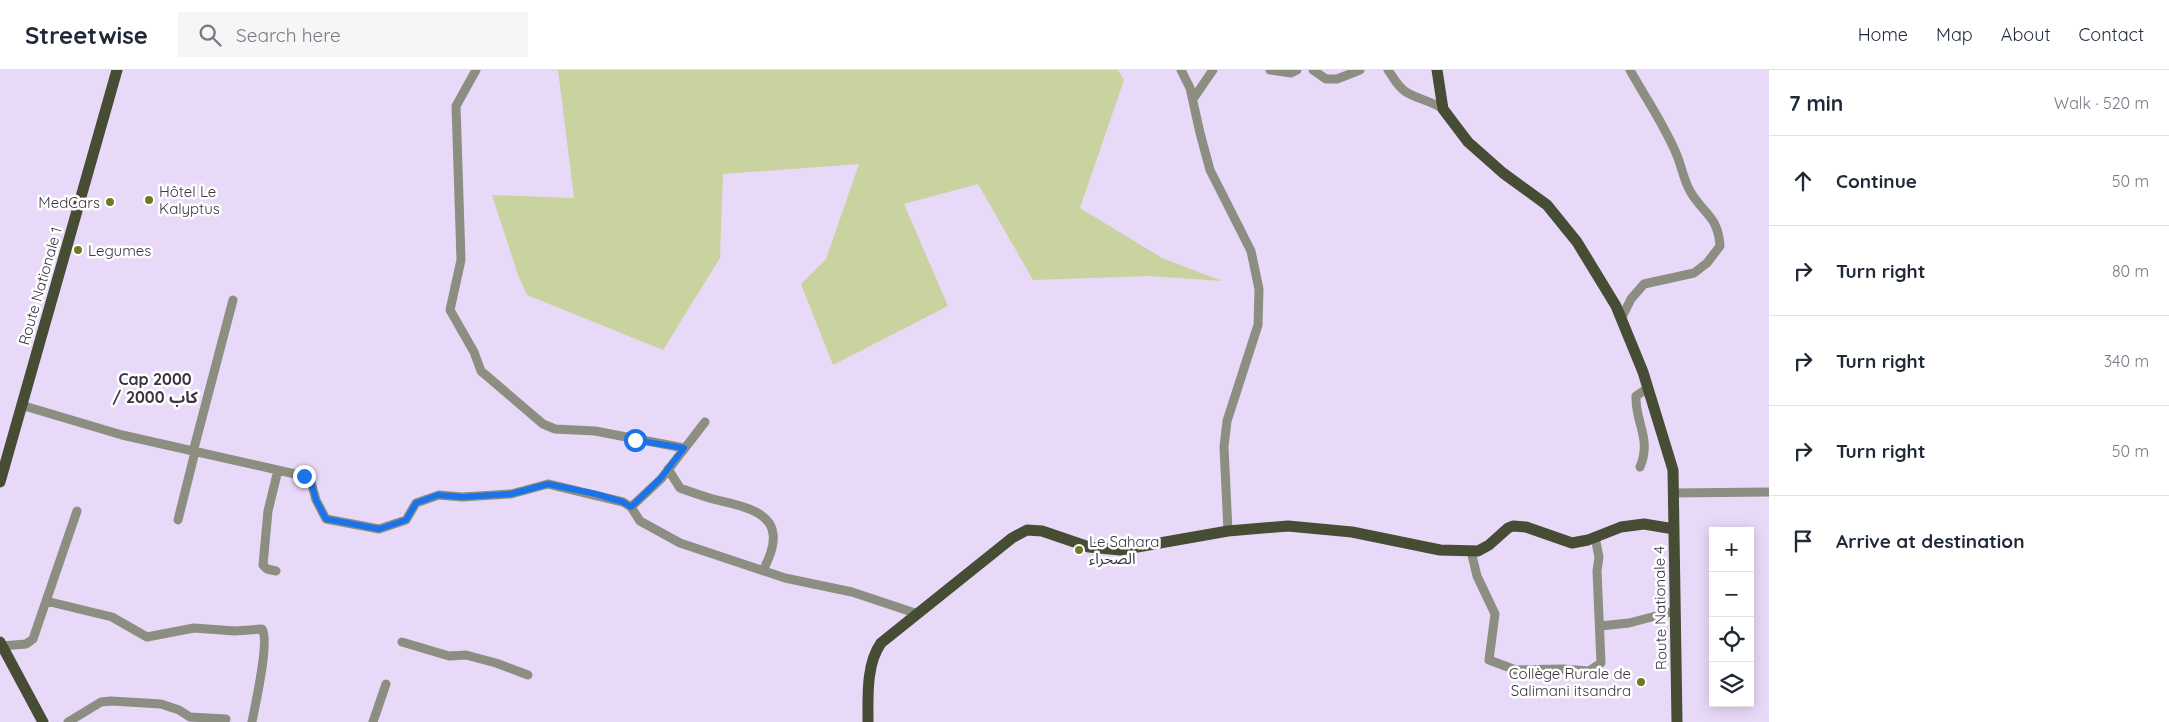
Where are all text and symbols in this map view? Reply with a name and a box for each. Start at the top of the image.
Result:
search box [178,12,528,57]
text: Streetwise [25,20,148,50]
icon: search [196,21,224,49]
text: Search here [236,23,341,47]
text: Home [1858,23,1908,46]
text: Map [1936,23,1973,46]
text: About [2001,23,2051,46]
text: Contact [2079,23,2144,46]
text: 7 min [1789,90,1843,116]
text: Walk · 520 m [2054,93,2149,113]
icon: ahead [1789,167,1817,195]
text: Continue [1836,169,1917,193]
text: 50 m [2112,171,2149,191]
place label: Hôtel Le Kalyptus [159,182,220,218]
place label: MedCars [38,193,100,212]
marker: Hôtel Le Kalyptus [143,194,155,206]
marker: MedCars [104,196,116,208]
street label: Route Nationale 1 [14,225,66,347]
place label: Legumes [88,241,151,260]
marker: Legumes [72,244,84,256]
icon: right [1789,257,1817,285]
text: Turn right [1836,259,1925,283]
text: 80 m [2112,261,2149,281]
icon: right [1789,347,1817,375]
text: Turn right [1836,349,1925,373]
text: 340 m [2104,351,2149,371]
district label: Cap 2000 / كاب 2000 [112,369,198,407]
route start [624,429,647,452]
icon: right [1789,437,1817,465]
text: Turn right [1836,439,1925,463]
text: 50 m [2112,441,2149,461]
route end [293,465,316,488]
map controls [1709,527,1754,707]
button: + [1709,527,1754,572]
icon: arrive [1789,527,1817,555]
text: Arrive at destination [1836,529,2025,553]
place label: Le Sahara الصحراء [1089,532,1159,568]
marker: Le Sahara الصحراء [1073,544,1085,556]
street label: Route Nationale 4 [1649,546,1671,670]
button: − [1709,572,1754,617]
button: locate [1709,617,1754,662]
button: layers [1709,662,1754,707]
place label: Collège Rurale de Salimani itsandra [1509,664,1631,700]
marker: Collège Rurale de Salimani itsandra [1635,676,1647,688]

